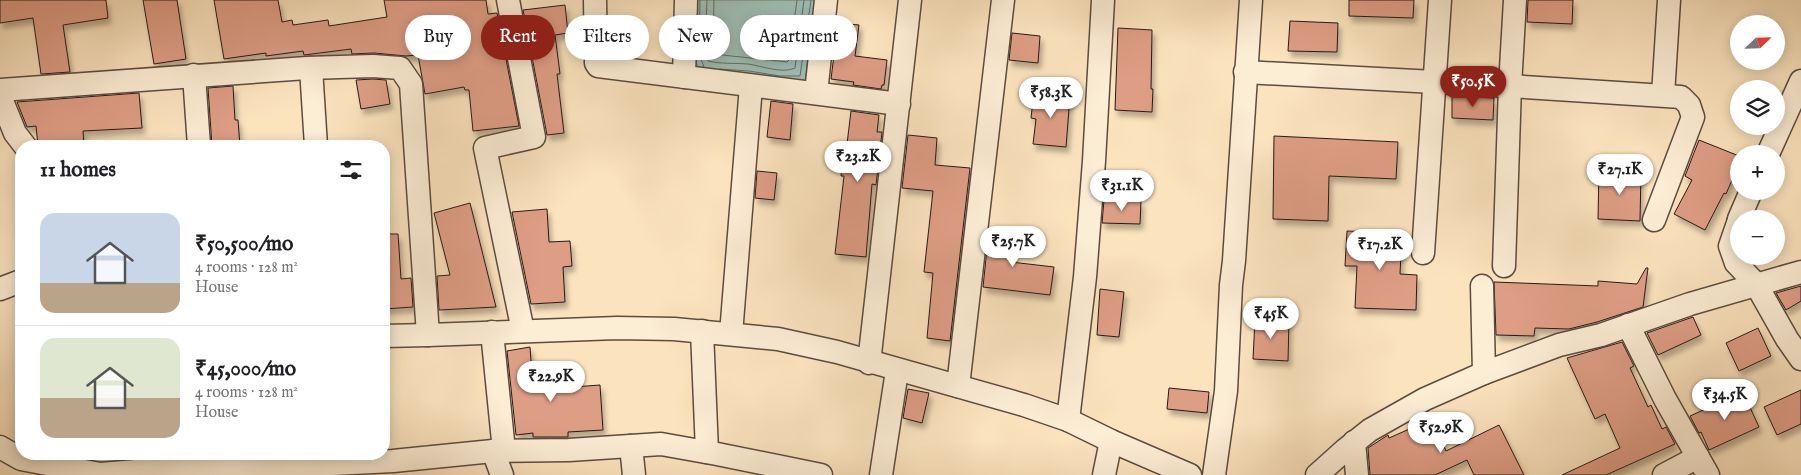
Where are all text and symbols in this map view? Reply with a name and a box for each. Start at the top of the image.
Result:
chip: Buy [405,15,471,60]
chip: Rent [481,15,555,60]
chip: Filters [565,15,649,60]
chip: New [659,15,730,60]
chip: Apartment [740,15,857,60]
north arrow [1730,15,1785,70]
map controls [1730,15,1785,265]
pin: ₹50.5K [1432,66,1514,108]
text: ₹50.5K [1451,72,1495,92]
pin: ₹58.3K [1010,76,1092,119]
button: layers [1730,80,1785,135]
text: ₹58.3K [1030,83,1072,103]
pin: ₹23.2K [817,140,899,183]
button: + [1730,145,1785,200]
text: ₹23.2K [835,147,881,167]
pin: ₹27.1K [1579,154,1661,196]
icon: filters [337,156,365,184]
text: 11 homes [40,157,116,184]
text: ₹27.1K [1598,160,1642,180]
pin: ₹31.1K [1081,170,1163,212]
text: ₹31.1K [1101,176,1143,196]
button: − [1730,210,1785,265]
pin: ₹25.7K [972,226,1054,268]
pin: ₹17.2K [1339,228,1421,271]
text: ₹50,500/mo [195,231,293,258]
text: ₹25.7K [991,232,1035,252]
icon: home [80,233,140,293]
text: ₹17.2K [1357,235,1403,255]
text: 4 rooms · 128 m² [195,258,298,278]
text: House [195,278,238,298]
pin: ₹45K [1241,298,1301,340]
text: ₹45K [1254,304,1288,324]
text: ₹45,000/mo [195,356,296,383]
icon: home [80,358,140,418]
pin: ₹22.9K [510,360,592,403]
text: ₹22.9K [528,367,574,387]
pin: ₹34.5K [1684,378,1766,421]
text: 4 rooms · 128 m² [195,383,298,403]
text: ₹34.5K [1703,385,1747,405]
text: House [195,403,238,423]
pin: ₹52.9K [1400,412,1482,454]
text: ₹52.9K [1419,418,1463,438]

